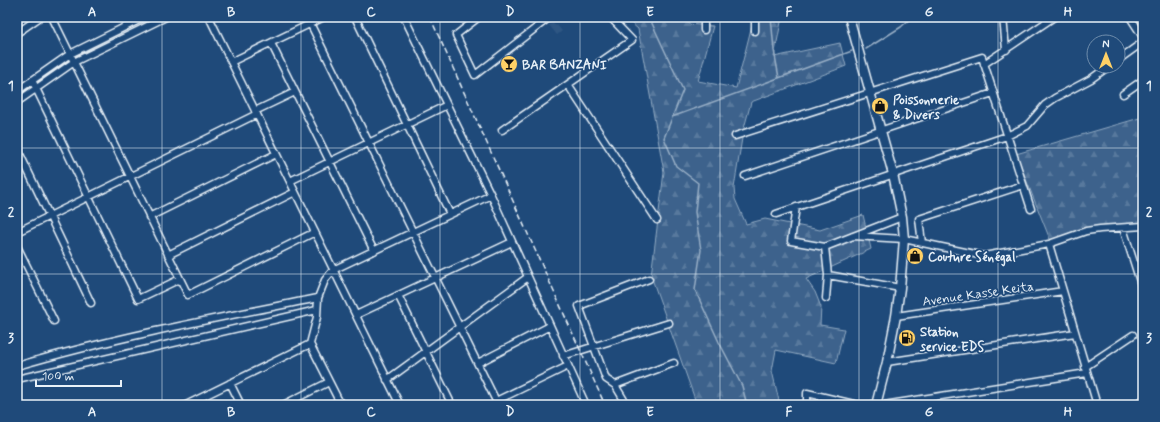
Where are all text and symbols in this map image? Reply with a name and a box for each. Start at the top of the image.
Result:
text: A [88,4,96,21]
text: B [227,4,236,21]
text: C [366,4,376,21]
text: D [506,4,515,21]
text: E [646,4,654,21]
text: F [786,4,793,21]
text: G [925,4,934,21]
text: H [1064,4,1073,21]
north arrow [1086,34,1126,74]
text: N [1102,38,1110,52]
bar icon: BAR BANZANI [499,54,519,74]
place label: BAR BANZANI [522,57,607,74]
text: 1 [8,78,14,95]
text: 1 [1146,78,1152,95]
place label: Poissonnerie & Divers [893,92,959,124]
shop icon: Poissonnerie & Divers [870,96,890,116]
text: 2 [8,204,15,221]
text: 2 [1146,204,1153,221]
shop icon: Couture Sénégal [905,246,925,266]
place label: Couture Sénégal [928,249,1016,267]
street label: Avenue Kasse Keita [921,278,1035,311]
place label: Station service EDS [919,324,984,356]
fuel station icon: Station service EDS [897,328,917,348]
text: 3 [8,330,14,347]
text: 3 [1146,330,1152,347]
scale bar [36,362,121,388]
text: 100 m [42,369,74,385]
text: A [88,404,96,421]
text: B [227,404,236,421]
text: C [366,404,376,421]
text: D [506,404,515,421]
text: E [646,404,654,421]
text: F [786,404,793,421]
text: G [925,404,934,421]
text: H [1064,404,1073,421]

